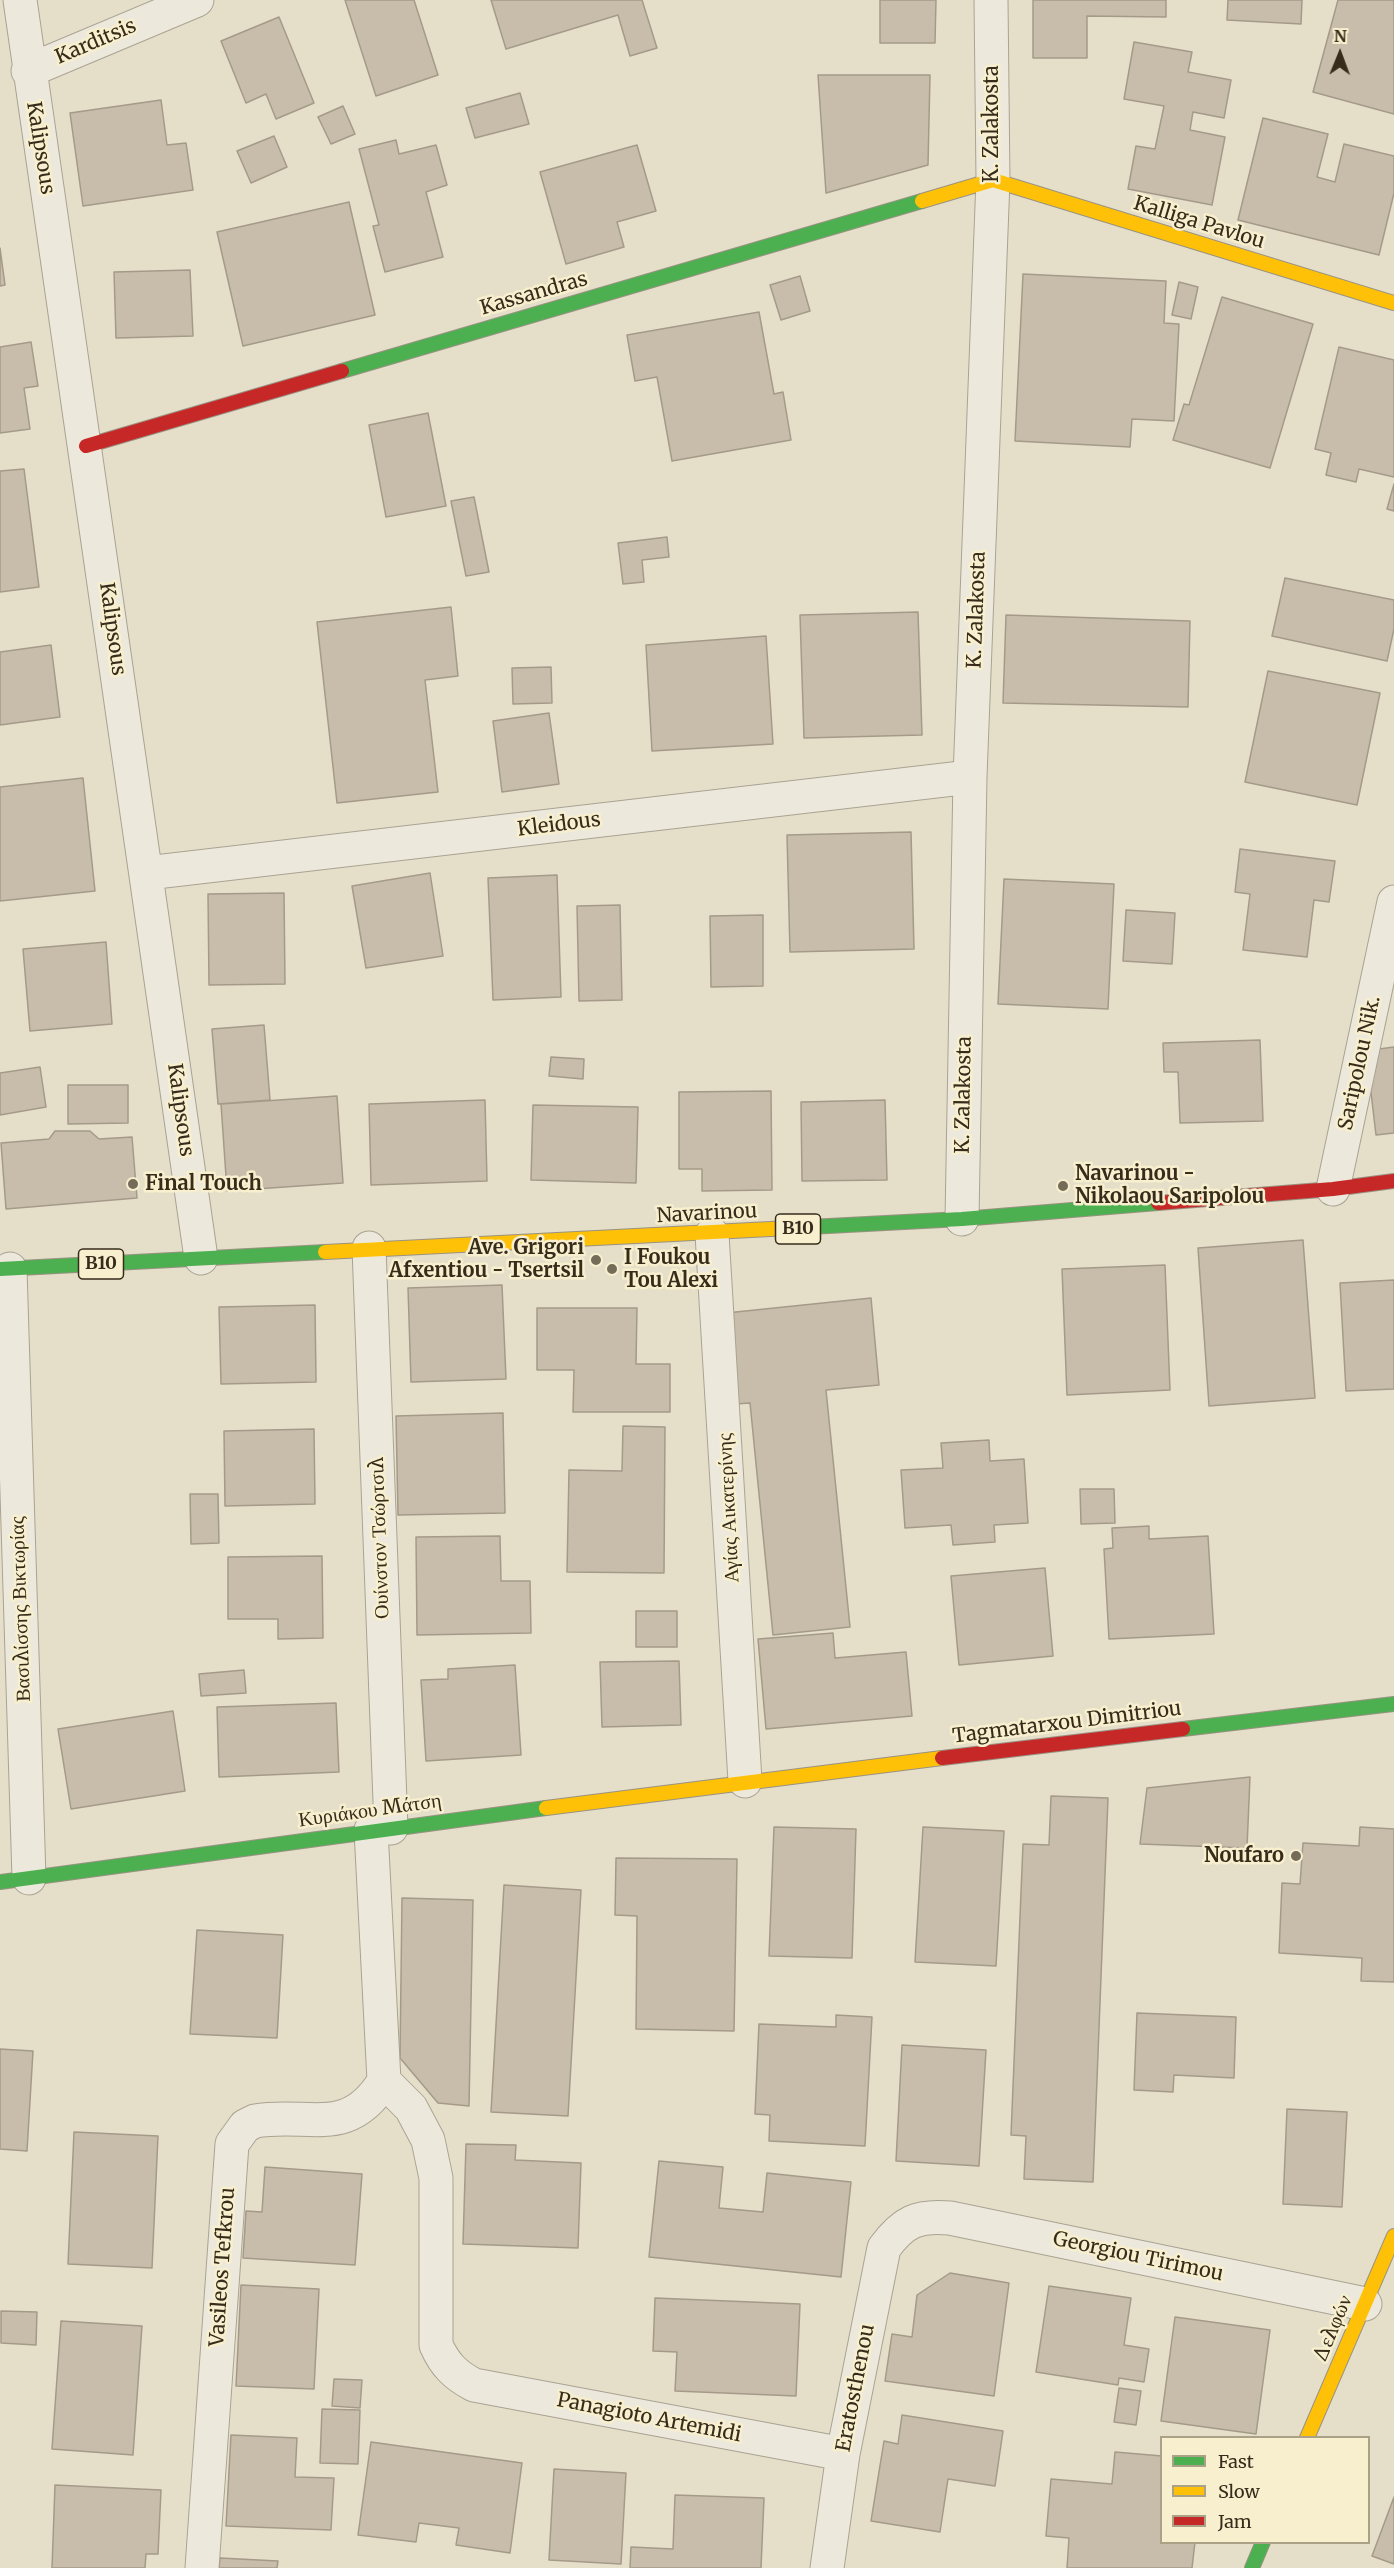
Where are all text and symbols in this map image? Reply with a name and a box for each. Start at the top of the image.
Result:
street label: Karditsis [52,14,140,70]
north arrow [1310,24,1370,84]
text: N [1334,26,1347,46]
street label: K. Zalakosta [980,65,1004,183]
street label: Kalipsous [21,100,59,196]
street label: Kalliga Pavlou [1131,192,1267,254]
street label: Kassandras [478,267,590,321]
street label: K. Zalakosta [963,551,991,669]
street label: Kalipsous [94,581,130,677]
street label: Kleidous [516,808,602,842]
street label: Saripolou Nik. [1334,994,1386,1132]
street label: K. Zalakosta [951,1036,977,1154]
street label: Kalipsous [162,1062,198,1158]
place label: Navarinou - Nikolaou Saripolou [1075,1162,1264,1209]
place label: Final Touch [145,1172,262,1196]
marker: Final Touch [126,1177,140,1191]
marker: Navarinou - Nikolaou Saripolou [1056,1179,1070,1193]
street label: Navarinou [656,1199,758,1229]
road number: B10 [776,1214,820,1244]
place label: Ave. Grigori Afxentiou - Tsertsil [389,1236,584,1283]
place label: I Foukou Tou Alexi [624,1246,718,1293]
road number: B10 [78,1249,124,1279]
marker: Ave. Grigori Afxentiou - Tsertsil [589,1253,603,1267]
marker: I Foukou Tou Alexi [605,1262,619,1276]
street label: Αγίας Αικατερίνης [713,1433,745,1583]
street label: Ουίνστον Τσώρτσιλ [365,1457,395,1619]
street label: Βασιλίσσης Βικτωρίας [6,1516,36,1702]
street label: Tagmatarxou Dimitriou [951,1697,1183,1749]
street label: Κυριάκου Μάτση [297,1789,443,1833]
place label: Noufaro [1204,1844,1284,1868]
marker: Noufaro [1289,1849,1303,1863]
street label: Vasileos Tefkrou [205,2187,241,2347]
street label: Georgiou Tirimou [1051,2227,1225,2287]
street label: Δελφών [1308,2292,1358,2366]
street label: Eratosthenou [832,2322,880,2454]
street label: Panagioto Artemidi [555,2388,743,2448]
legend [1160,2436,1370,2544]
text: Fast [1218,2450,1254,2473]
text: Slow [1218,2480,1260,2503]
text: Jam [1218,2510,1252,2533]

